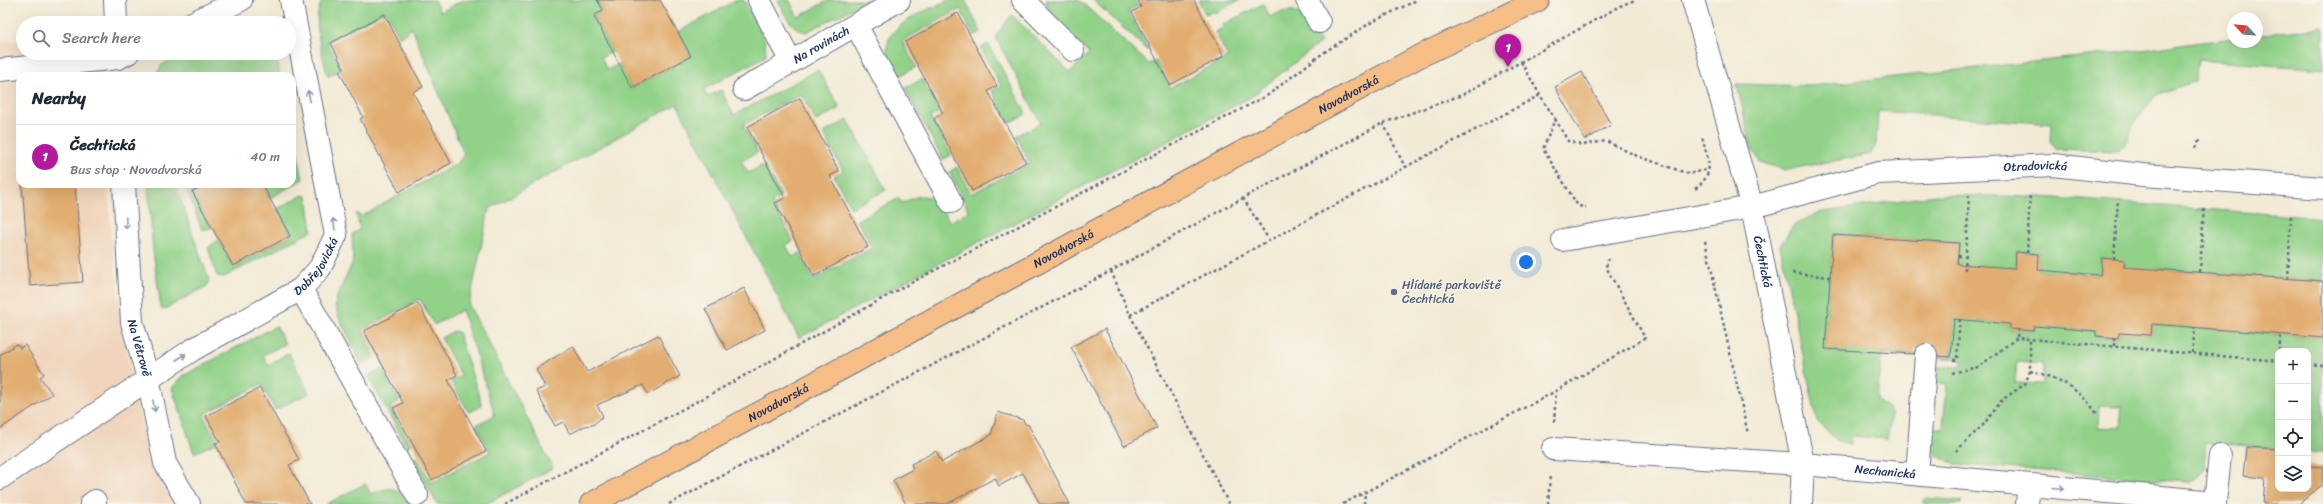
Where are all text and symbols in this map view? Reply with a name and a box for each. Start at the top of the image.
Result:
north arrow [2227,12,2263,48]
search box [16,16,296,60]
street label: Na rovinách [789,20,854,70]
text: Search here [62,25,141,51]
icon: search [30,27,52,49]
pin: 1 [1495,34,1521,67]
street label: Novodvorská [1314,69,1383,120]
text: Nearby [32,83,86,113]
one-way arrow [305,90,313,103]
text: Čechtická [70,132,136,158]
text: 1 [42,145,48,168]
text: 40 m [250,145,280,168]
street label: Otradovická [2003,154,2068,178]
text: Bus stop · Novodvorská [70,158,202,181]
one-way arrow [123,216,130,229]
one-way arrow [330,218,338,231]
street label: Novodvorská [1029,223,1098,274]
street label: Dobřejovická [290,233,344,302]
street label: Čechtická [1747,234,1779,290]
your location [1516,252,1536,272]
place label: Hlídané parkoviště Čechtická [1402,274,1502,310]
marker: Hlídané parkoviště Čechtická [1389,287,1399,297]
street label: Na Větrově [121,316,158,380]
map controls [2275,348,2311,492]
button: + [2275,348,2311,384]
one-way arrow [175,352,187,360]
street label: Novodvorská [744,377,813,428]
button: − [2275,384,2311,420]
one-way arrow [150,399,158,412]
button: locate [2275,420,2311,456]
button: layers [2275,456,2311,492]
street label: Nechanická [1854,458,1917,485]
one-way arrow [2052,484,2065,491]

